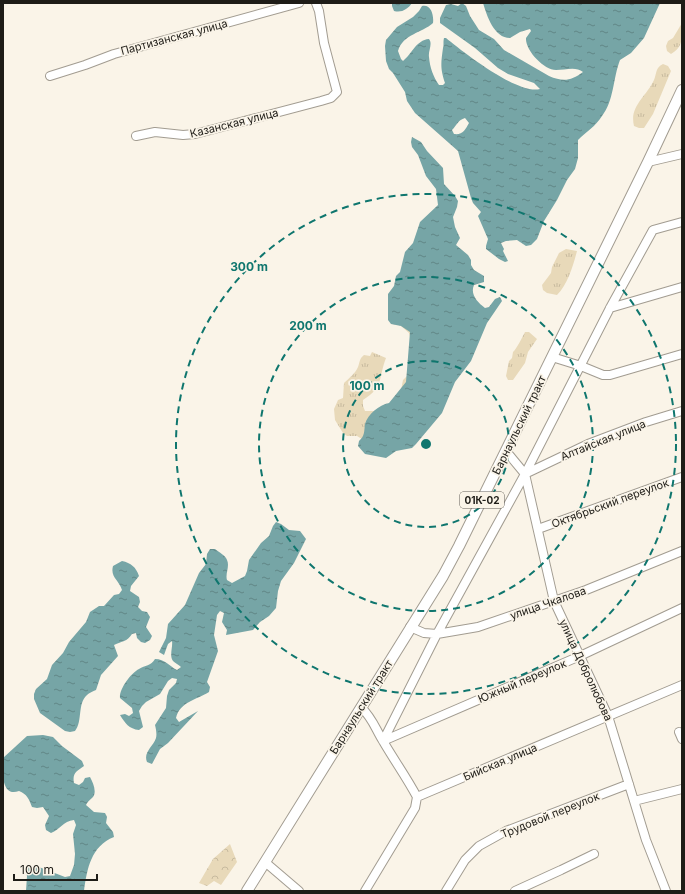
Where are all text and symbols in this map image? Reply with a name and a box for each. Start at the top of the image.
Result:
street label: Партизанская улица [119,16,229,58]
street label: Казанская улица [188,105,280,141]
text: 300 m [230,259,268,274]
text: 200 m [289,318,327,333]
street label: Барнаульский тракт [489,372,549,477]
text: 100 m [349,378,385,393]
street label: Алтайская улица [558,417,648,463]
centre of rings [419,437,433,451]
street label: Октябрьский переулок [549,475,671,531]
road number: 01К-02 [460,492,504,508]
street label: улица Чкалова [508,583,588,623]
street label: улица Добролюбова [556,617,616,723]
street label: Южный переулок [476,656,568,706]
street label: Барнаульский тракт [326,657,396,757]
street label: Бийская улица [461,740,539,784]
street label: Трудовой переулок [499,789,601,841]
scale bar [14,856,97,882]
text: 100 m [20,862,54,877]

